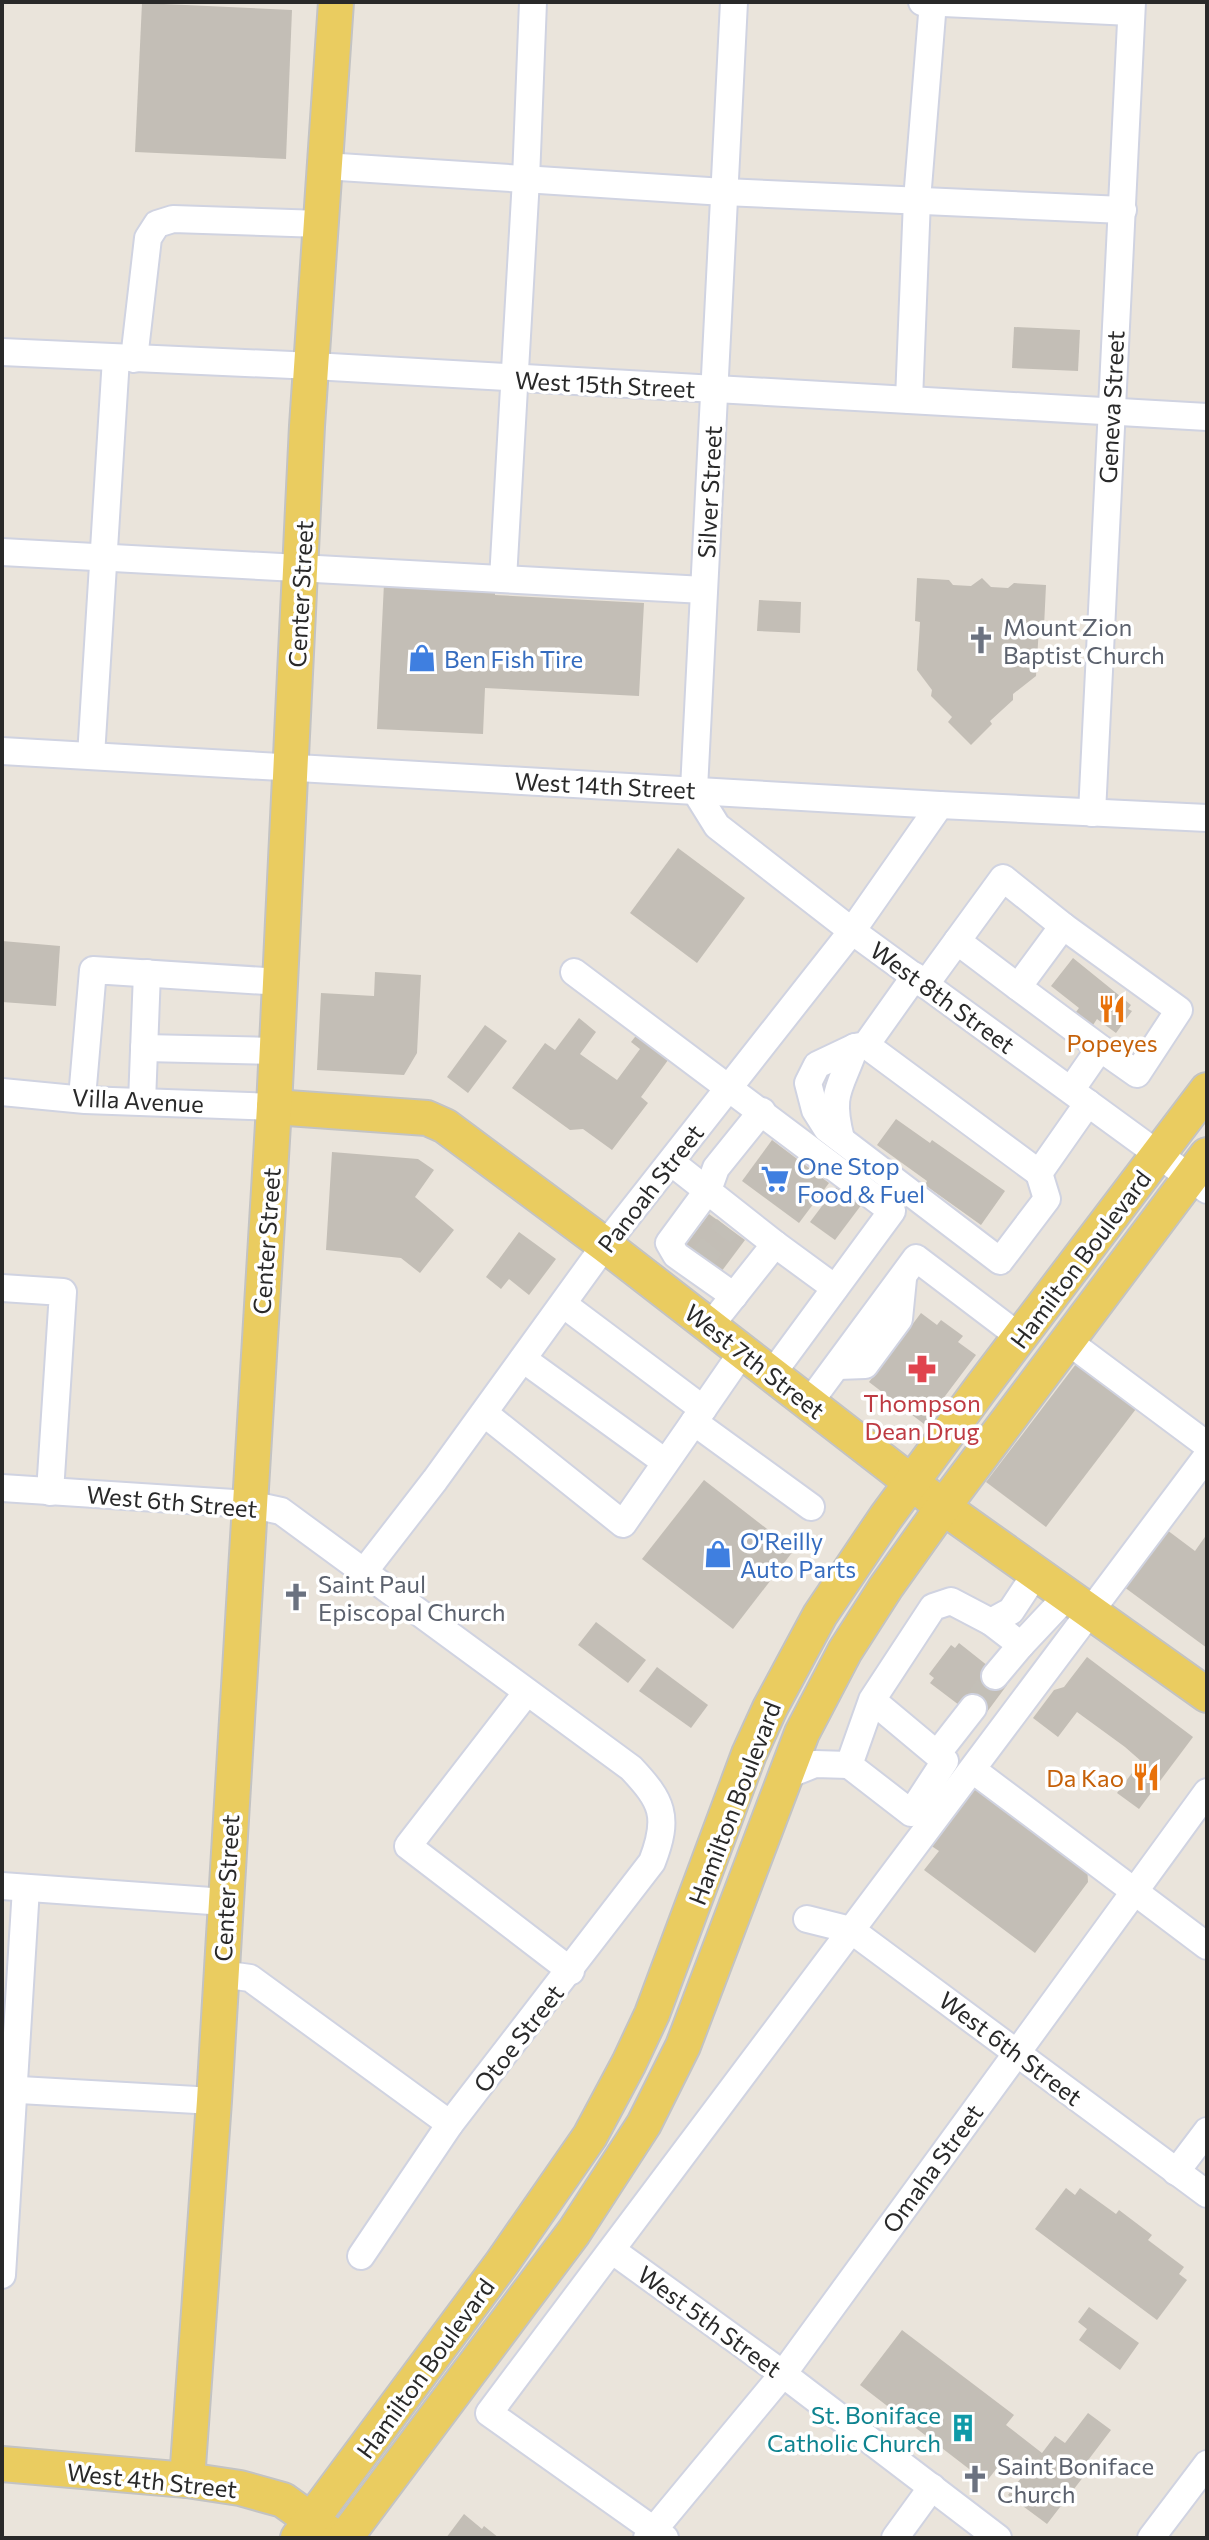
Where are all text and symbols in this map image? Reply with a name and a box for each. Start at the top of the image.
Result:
street label: Geneva Street [1093,329,1130,484]
street label: West 15th Street [514,365,696,403]
street label: Silver Street [691,425,727,559]
street label: Center Street [282,520,318,668]
place label: Mount Zion Baptist Church [1003,612,1165,669]
church icon: Mount Zion Baptist Church [966,625,996,655]
shop icon: Ben Fish Tire [407,643,437,673]
place label: Ben Fish Tire [444,644,583,673]
street label: West 14th Street [514,766,697,804]
street label: West 8th Street [865,935,1021,1059]
restaurant icon: Popeyes [1097,994,1127,1024]
place label: Popeyes [1066,1028,1158,1057]
street label: Villa Avenue [71,1082,205,1118]
street label: Panoah Street [591,1118,709,1258]
place label: One Stop Food & Fuel [797,1151,925,1208]
supermarket icon: One Stop Food & Fuel [760,1164,790,1194]
street label: Hamilton Boulevard [1004,1164,1156,1354]
street label: Center Street [246,1166,286,1315]
street label: West 7th Street [679,1297,831,1425]
pharmacy icon: Thompson Dean Drug [907,1354,937,1384]
place label: Thompson Dean Drug [863,1388,981,1445]
street label: West 6th Street [85,1479,259,1523]
place label: O'Reilly Auto Parts [740,1526,856,1583]
shop icon: O'Reilly Auto Parts [703,1539,733,1569]
place label: Saint Paul Episcopal Church [318,1569,506,1626]
church icon: Saint Paul Episcopal Church [281,1582,311,1612]
street label: Hamilton Boulevard [682,1697,786,1909]
restaurant icon: Da Kao [1131,1762,1161,1792]
place label: Da Kao [1046,1763,1124,1792]
street label: Center Street [208,1814,244,1962]
street label: Otoe Street [467,1978,569,2098]
street label: West 6th Street [934,1985,1088,2111]
street label: Omaha Street [876,2098,988,2238]
street label: West 5th Street [632,2259,788,2383]
street label: Hamilton Boulevard [350,2272,500,2464]
place label: St. Boniface Catholic Church [767,2400,941,2457]
building icon: St. Boniface Catholic Church [948,2413,978,2443]
place label: Saint Boniface Church [997,2451,1154,2508]
street label: West 4th Street [65,2457,239,2503]
church icon: Saint Boniface Church [960,2464,990,2494]

